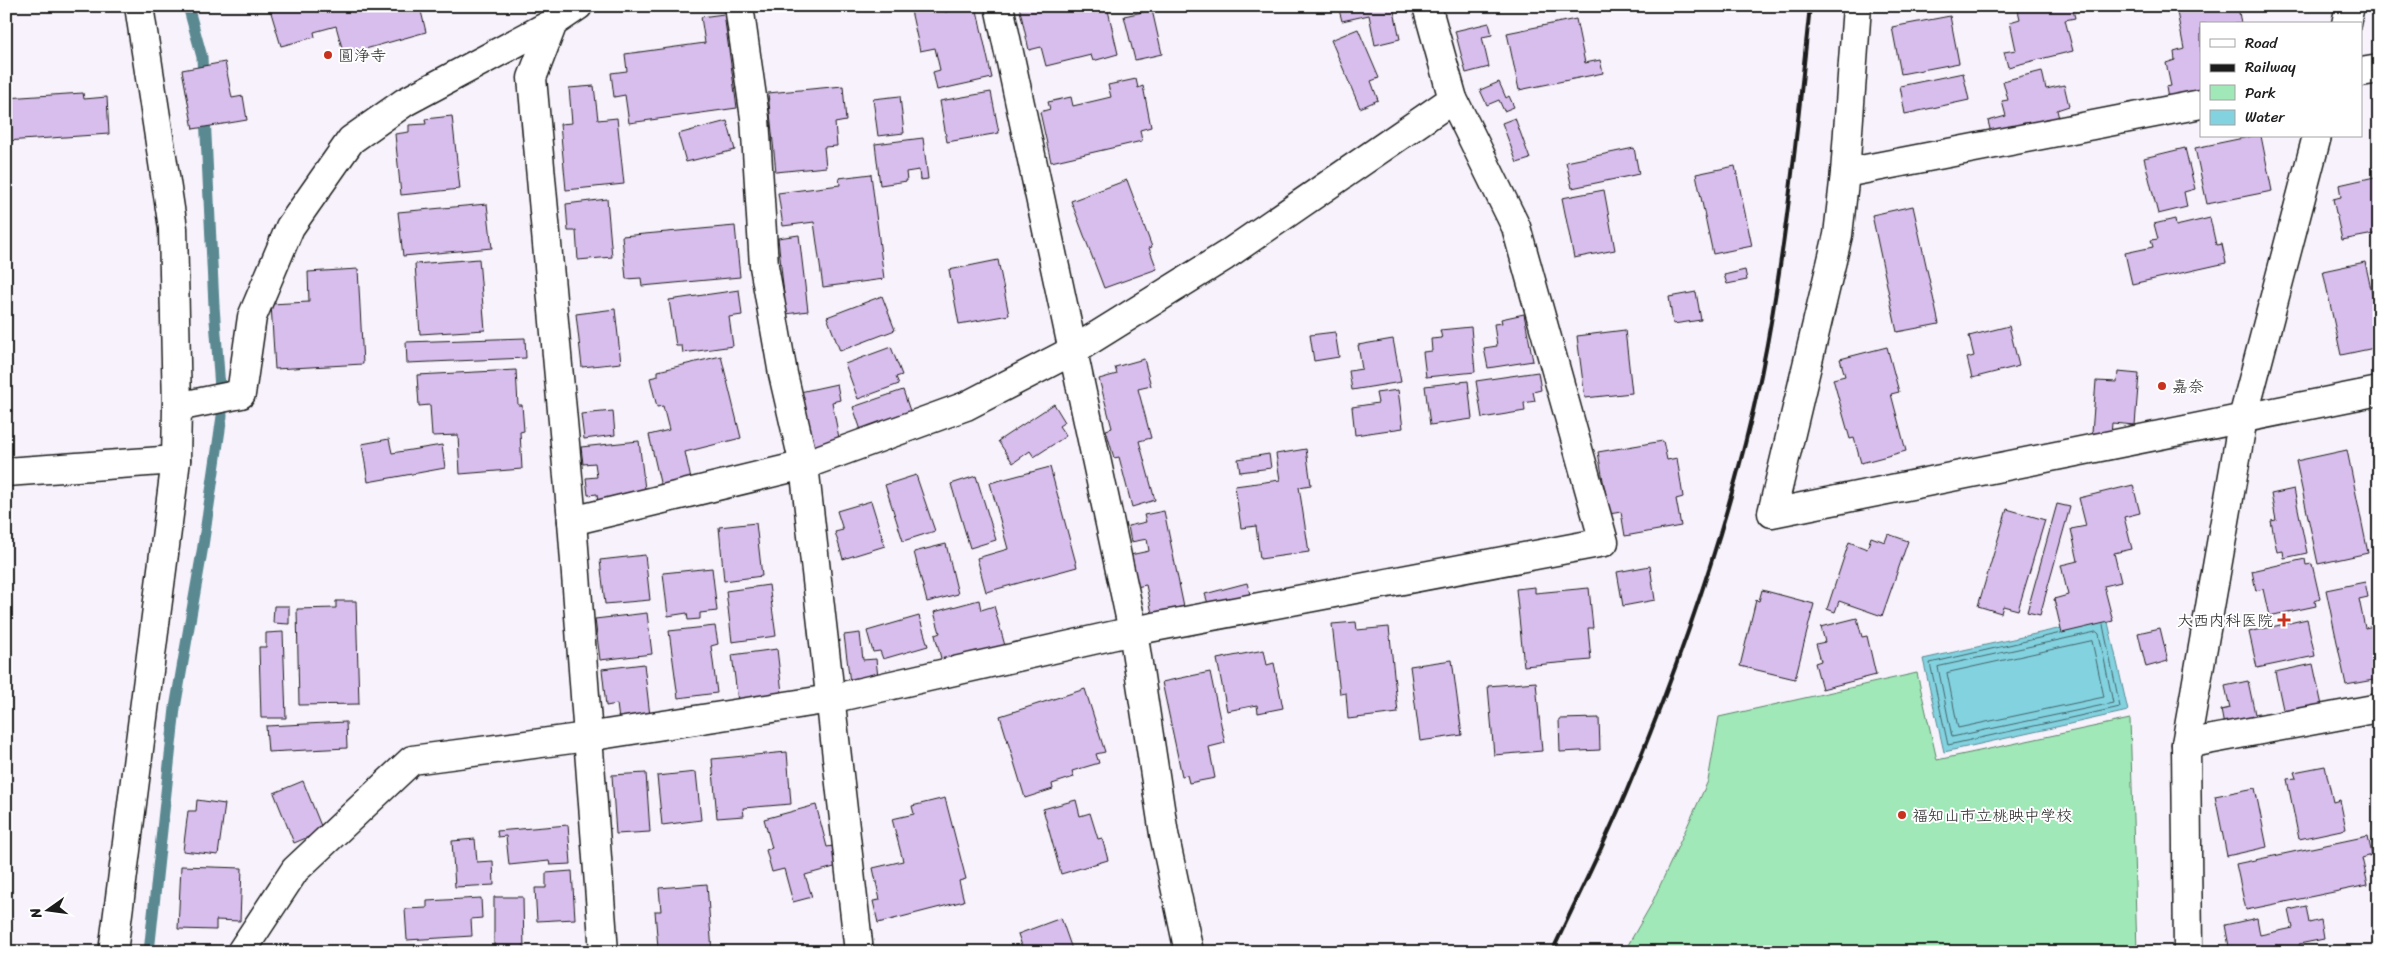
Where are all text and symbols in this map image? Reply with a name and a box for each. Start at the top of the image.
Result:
legend [2200,22,2362,138]
text: Road [2245,30,2278,56]
place label: 圓浄寺 [338,41,386,70]
marker: 圓浄寺 [322,49,334,61]
text: Railway [2245,54,2296,80]
text: Park [2245,80,2276,106]
text: Water [2245,104,2285,130]
place label: 嘉奈 [2172,372,2204,401]
marker: 嘉奈 [2156,380,2168,392]
place label: 大西内科医院 [2177,606,2273,635]
marker: 大西内科医院 [2277,613,2291,627]
place label: 福知山市立桃映中学校 [1912,801,2072,830]
marker: 福知山市立桃映中学校 [1896,809,1908,821]
north arrow [22,886,72,936]
text: N [22,905,49,922]

